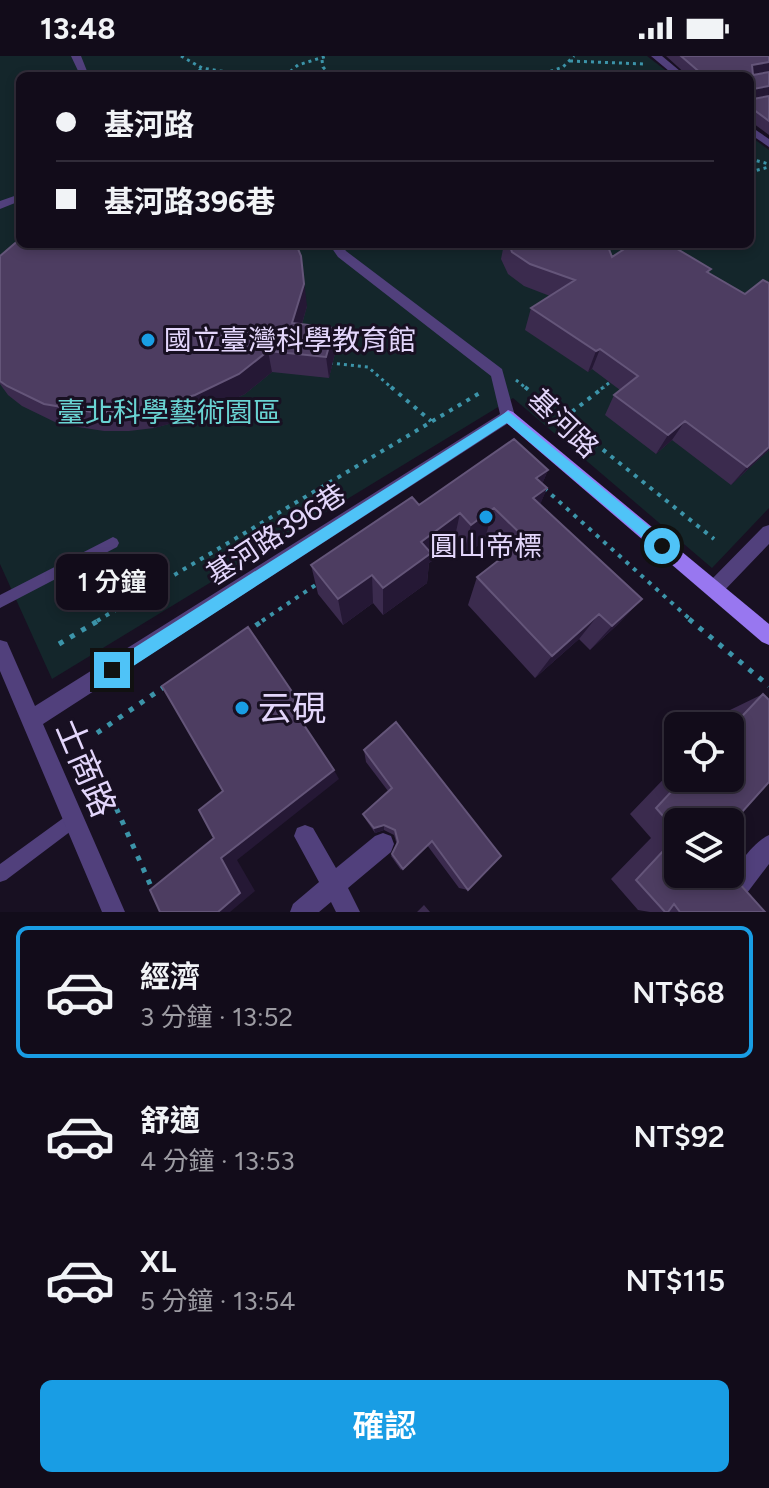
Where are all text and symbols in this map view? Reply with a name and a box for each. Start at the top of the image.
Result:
text: 13:48 [40,10,116,47]
text: 基河路 [104,106,194,143]
text: 基河路396巷 [104,183,275,220]
place label: 國立臺灣科學教育館 [164,323,416,357]
marker: 國立臺灣科學教育館 [139,331,157,349]
street label: 基河路 [522,382,606,464]
park label: 臺北科學藝術園區 [57,395,281,429]
street label: 基河路396巷 [200,476,352,592]
marker: 圓山帝標 [477,508,495,526]
route start [644,528,680,564]
place label: 圓山帝標 [430,529,542,563]
callout: 1 分鐘 [56,554,168,610]
text: 1 分鐘 [77,566,147,598]
route end [94,652,130,688]
place label: 云硯 [258,688,326,729]
marker: 云硯 [233,699,251,717]
map controls [664,712,744,888]
button: locate [664,712,744,792]
street label: 士商路 [47,713,124,823]
button: layers [664,808,744,888]
icon: car [44,956,116,1028]
text: 經濟 [140,958,200,995]
text: NT$68 [632,974,725,1011]
text: 3 分鐘 · 13:52 [140,1001,293,1033]
icon: car [44,1100,116,1172]
text: 舒適 [140,1102,200,1139]
text: NT$92 [634,1118,725,1155]
text: 4 分鐘 · 13:53 [140,1145,295,1177]
text: XL [140,1243,176,1280]
icon: car [44,1244,116,1316]
text: NT$115 [625,1262,725,1299]
text: 5 分鐘 · 13:54 [140,1285,295,1317]
button: 確認 [40,1380,729,1472]

